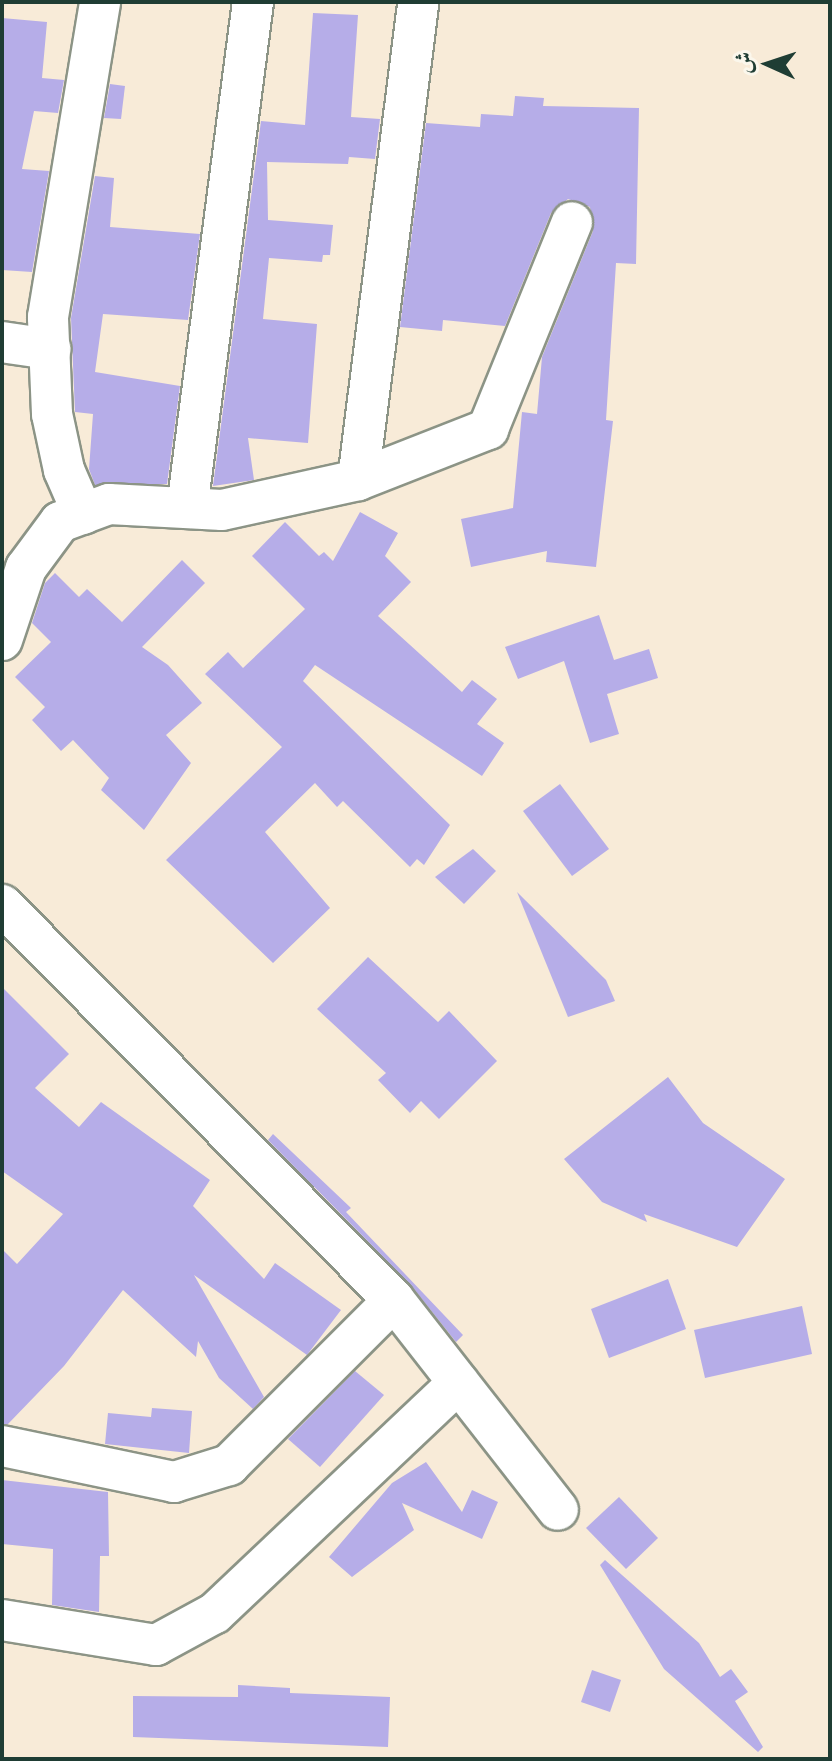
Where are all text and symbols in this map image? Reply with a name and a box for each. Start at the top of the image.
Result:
north arrow [728,24,808,104]
text: ش [730,51,758,74]

